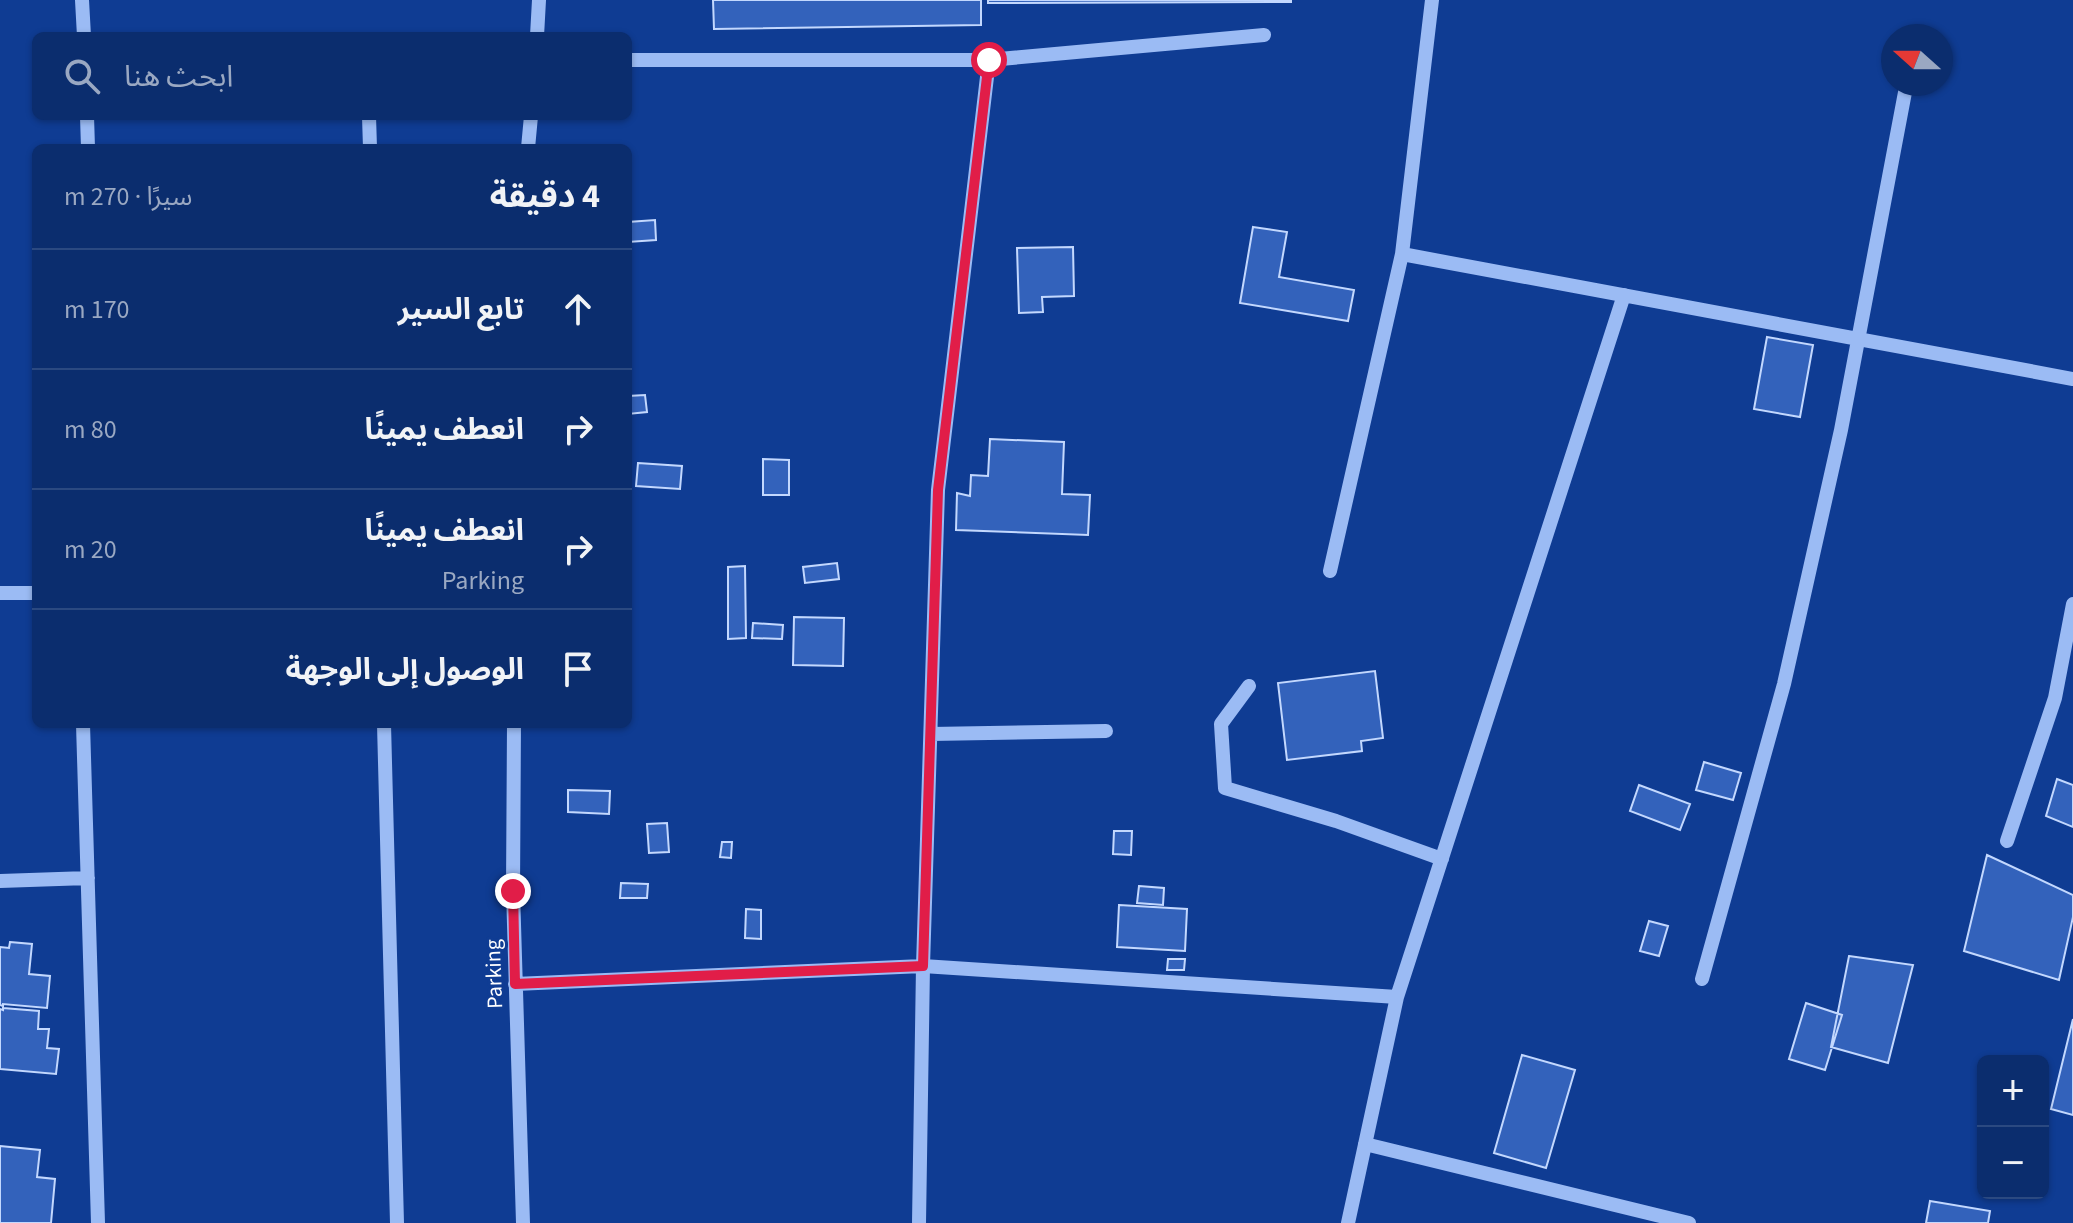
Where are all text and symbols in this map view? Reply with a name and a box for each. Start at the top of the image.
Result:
north arrow [1881,24,1953,96]
search box [32,32,632,120]
route start [971,42,1007,78]
icon: search [60,54,104,98]
text: ابحث هنا [124,55,233,98]
text: 4 دقيقة [490,172,600,221]
text: سيرًا · 270 m [64,178,192,215]
icon: ahead [556,287,600,331]
text: تابع السير [398,288,524,331]
text: 170 m [64,291,130,328]
icon: right [556,407,600,451]
text: انعطف يمينًا [365,408,524,451]
text: 80 m [64,411,117,448]
text: انعطف يمينًا [365,509,524,552]
icon: right [556,527,600,571]
text: 20 m [64,531,117,568]
text: Parking [442,562,524,599]
icon: arrive [556,647,600,691]
text: الوصول إلى الوجهة [285,648,524,691]
route end [495,873,531,909]
street label: Parking [477,939,511,1009]
map controls [1977,1055,2049,1199]
button: + [1977,1055,2049,1127]
button: − [1977,1127,2049,1199]

